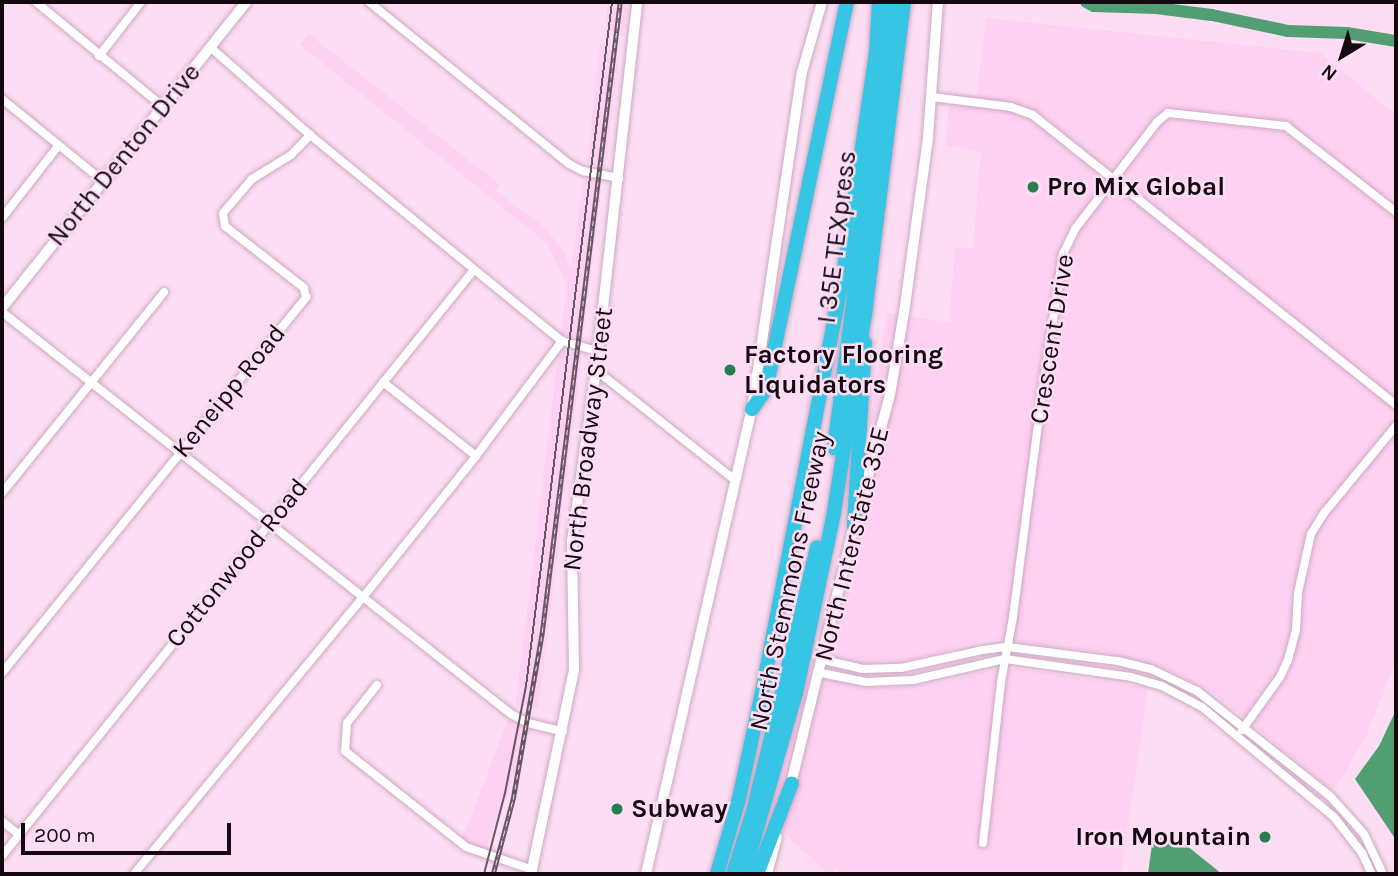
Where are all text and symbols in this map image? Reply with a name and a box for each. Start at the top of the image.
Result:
north arrow [1307,21,1377,91]
street label: North Denton Drive [41,57,207,253]
text: N [1317,60,1341,85]
street label: I 35E TEXpress [811,149,863,325]
place label: Pro Mix Global [1047,171,1225,203]
marker: Pro Mix Global [1025,179,1041,195]
street label: Crescent Drive [1023,252,1081,426]
street label: North Broadway Street [556,305,620,573]
street label: Keneipp Road [166,318,292,464]
place label: Factory Flooring Liquidators [744,339,943,400]
marker: Factory Flooring Liquidators [722,362,738,378]
street label: North Interstate 35E [808,424,896,664]
street label: North Stemmons Freeway [743,428,837,734]
street label: Cottonwood Road [159,472,315,654]
place label: Subway [631,793,728,825]
marker: Subway [609,801,625,817]
scale bar [24,810,234,854]
place label: Iron Mountain [1075,821,1251,853]
text: 200 m [34,823,96,847]
marker: Iron Mountain [1257,829,1273,845]

